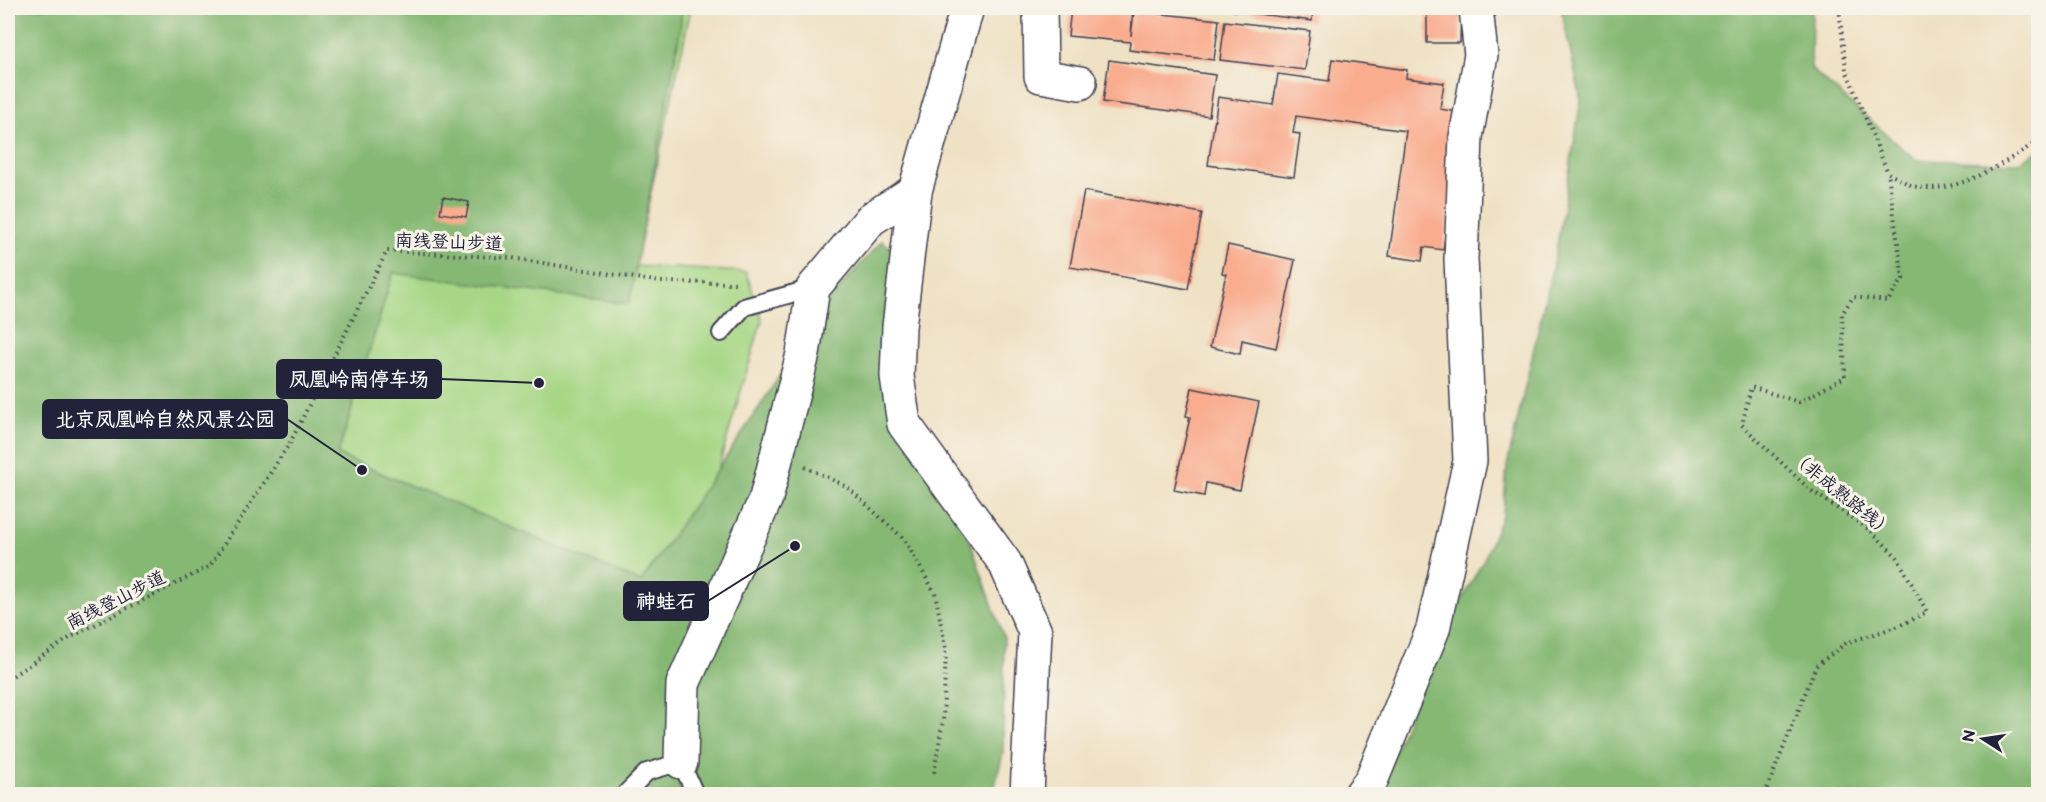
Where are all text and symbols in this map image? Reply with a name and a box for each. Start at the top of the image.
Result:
street label: 南线登山步道 [395,230,503,255]
callout: 凤凰岭南停车场 [277,360,441,398]
text: 凤凰岭南停车场 [289,368,429,392]
callout: 北京凤凰岭自然风景公园 [43,400,287,438]
text: 北京凤凰岭自然风景公园 [55,408,275,432]
street label: （非成熟路线） [1786,447,1897,542]
street label: 南线登山步道 [63,567,169,634]
callout: 神蛙石 [624,582,708,620]
text: 神蛙石 [636,590,696,614]
north arrow [1953,709,2013,769]
text: N [1959,728,1980,744]

